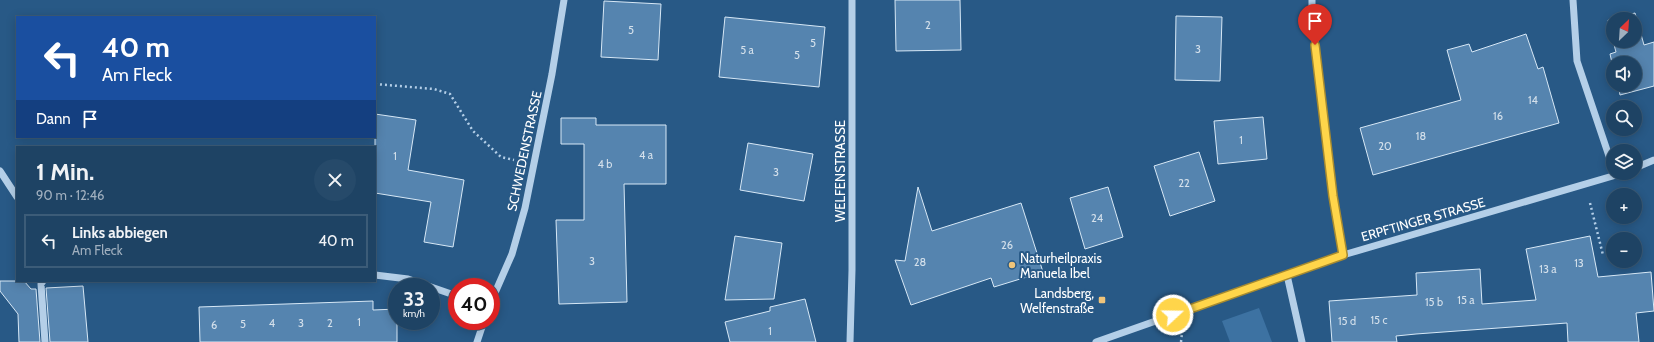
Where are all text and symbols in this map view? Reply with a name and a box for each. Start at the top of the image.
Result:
pin [1298,4,1332,45]
icon: arrive [1304,10,1326,32]
north arrow [1606,12,1642,48]
map controls [1606,12,1642,268]
house number: 2 [925,18,931,32]
house number: 5 [628,23,634,37]
text: 40 m [102,30,170,64]
icon: left [36,32,88,84]
house number: 5 [810,36,816,50]
house number: 3 [1195,42,1201,56]
house number: 5 a [740,43,755,57]
house number: 5 [794,48,800,62]
button: sound [1606,56,1642,92]
text: Am Fleck [102,64,172,86]
street label: SCHWEDENSTRASSE [503,89,545,213]
house number: 14 [1528,93,1539,107]
button: search [1606,100,1642,136]
icon: arrive [79,108,101,130]
house number: 16 [1493,109,1503,123]
text: Dann [36,110,71,128]
street label: WELFENSTRASSE [832,120,848,222]
house number: 18 [1416,129,1426,143]
house number: 1 [1239,133,1243,147]
house number: 20 [1378,139,1392,153]
button: layers [1606,144,1642,180]
house number: 4 a [639,148,654,162]
house number: 1 [393,149,397,163]
text: 1 Min. [36,157,94,186]
house number: 4 b [598,157,612,171]
button: close [314,159,356,201]
house number: 3 [773,165,779,179]
house number: 22 [1178,176,1190,190]
text: 90 m · 12:46 [36,187,104,203]
button: + [1606,188,1642,224]
street label: ERPFTINGER STRASSE [1359,194,1487,244]
house number: 24 [1091,211,1104,225]
text: Links abbiegen [72,224,168,242]
icon: left [38,230,60,252]
text: 40 m [318,232,354,250]
button: − [1606,232,1642,268]
house number: 26 [1001,238,1013,252]
text: Am Fleck [72,242,123,258]
place label: Naturheilpraxis Manuela Ibel [1020,250,1102,281]
house number: 3 [589,254,595,268]
house number: 28 [914,255,926,269]
house number: 13 [1574,256,1584,270]
marker: Naturheilpraxis Manuela Ibel [1007,260,1017,270]
house number: 13 a [1539,262,1557,276]
speed limit sign: 40 [448,278,500,330]
place label: Landsberg, Welfenstraße [1020,285,1094,316]
text: 33 [403,287,425,311]
house number: 15 a [1457,293,1475,307]
position arrow [1152,294,1194,336]
marker: Landsberg, Welfenstraße [1097,295,1107,305]
house number: 15 b [1425,295,1443,309]
text: km/h [403,307,425,320]
house number: 15 c [1370,313,1388,327]
house number: 15 d [1338,314,1356,328]
house number: 1 [357,315,361,329]
house number: 4 [269,316,276,330]
house number: 3 [298,316,304,330]
house number: 2 [327,316,333,330]
house number: 5 [240,317,246,331]
house number: 6 [211,318,217,332]
house number: 1 [768,324,772,338]

